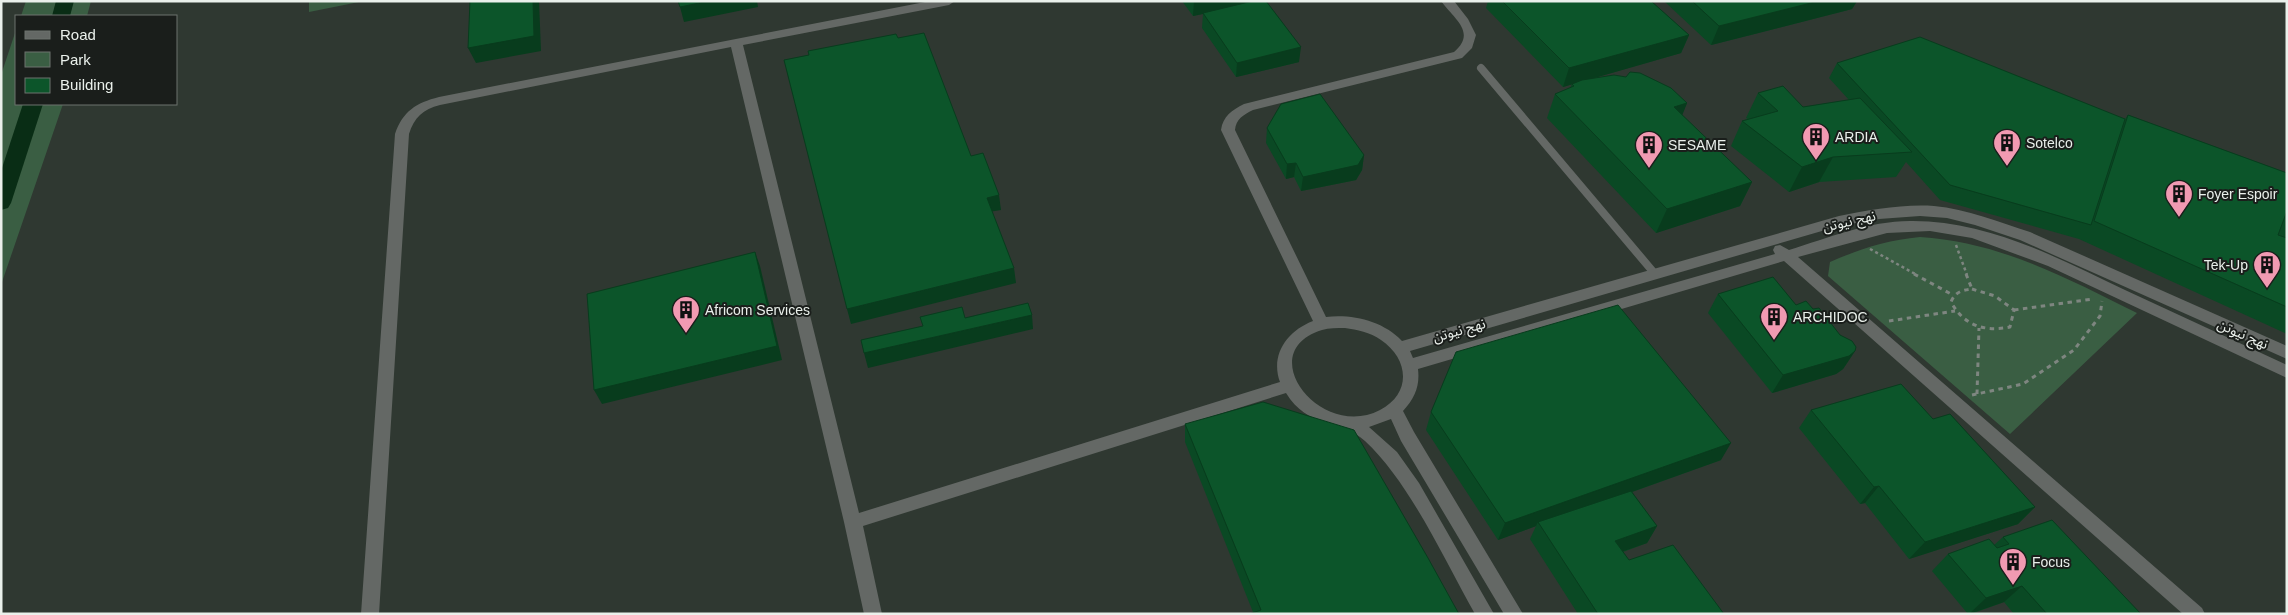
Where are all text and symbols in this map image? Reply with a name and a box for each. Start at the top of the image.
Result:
legend [15,15,178,105]
text: Road [60,26,96,43]
text: Park [60,51,91,68]
text: Building [60,76,113,93]
building icon: ARDIA [1801,122,1831,161]
building icon: Sotelco [1992,128,2022,167]
place label: ARDIA [1835,129,1878,145]
building icon: SESAME [1634,130,1664,169]
place label: Sotelco [2026,135,2073,151]
place label: SESAME [1668,137,1726,153]
building icon: Foyer Espoir [2164,179,2194,218]
place label: Foyer Espoir [2198,186,2278,202]
street label: نهج نيوتن [1821,207,1878,238]
building icon: Tek-Up [2252,250,2282,289]
place label: Tek-Up [2204,257,2248,273]
building icon: Africom Services [671,295,701,334]
place label: Africom Services [705,302,810,318]
building icon: ARCHIDOC [1759,302,1789,341]
place label: ARCHIDOC [1793,309,1868,325]
street label: نهج نيوتن [1431,315,1488,348]
street label: نهج نيوتن [2214,316,2271,355]
building icon: Focus [1998,547,2028,586]
place label: Focus [2032,554,2070,570]

